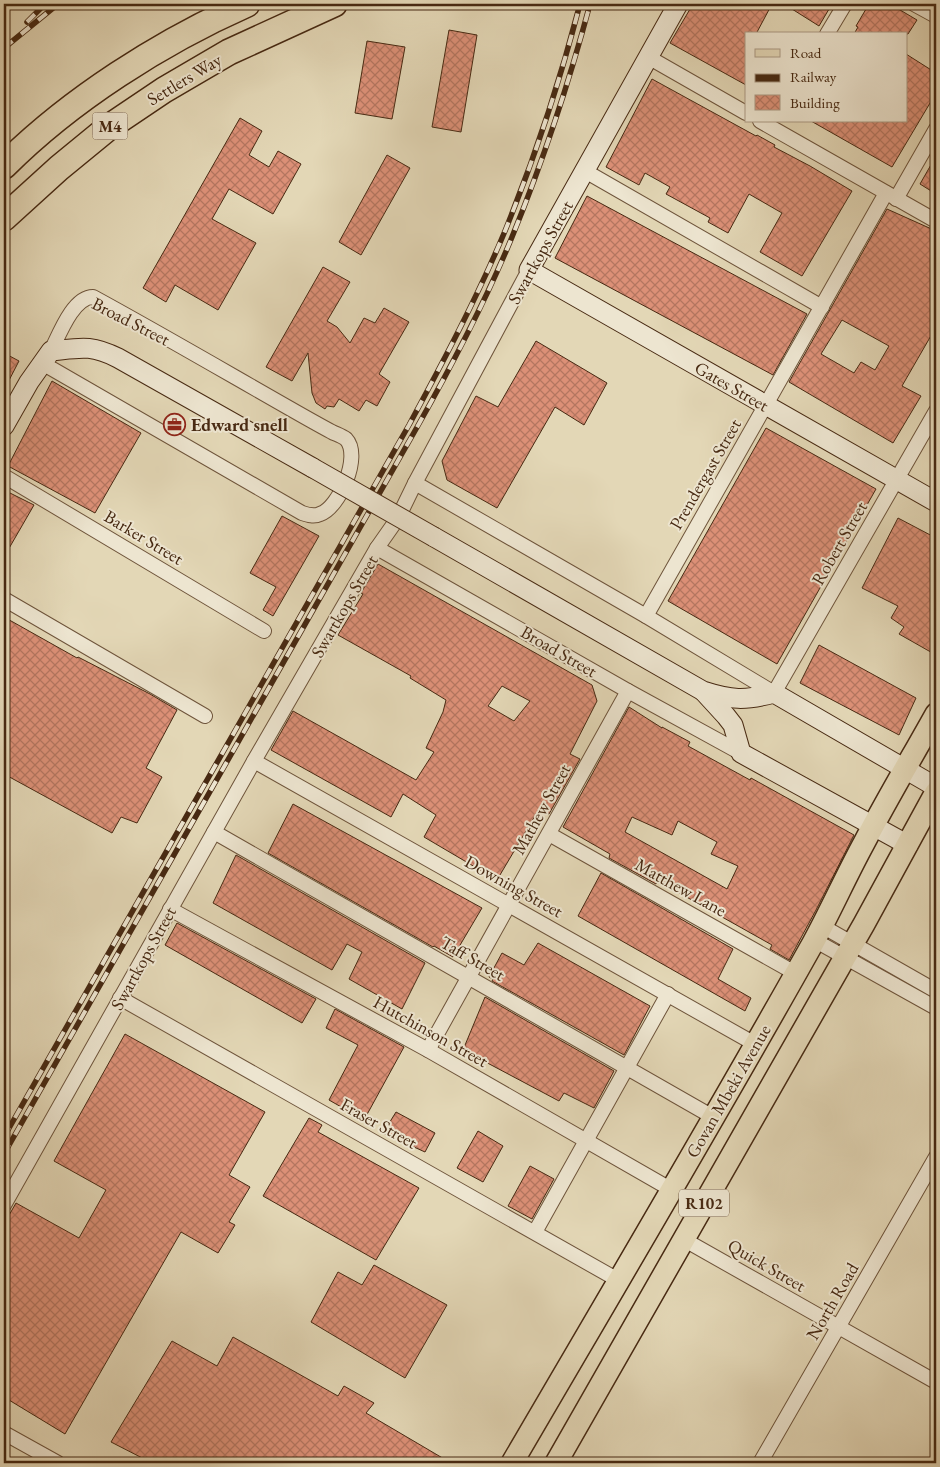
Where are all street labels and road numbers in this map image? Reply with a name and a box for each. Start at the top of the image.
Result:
street label: Settlers Way [142,48,226,110]
road number: M4 [92,112,128,140]
street label: Swartkops Street [502,196,578,308]
street label: Broad Street [88,292,174,351]
street label: Gates Street [691,356,774,417]
street label: Prendergast Street [664,414,746,534]
street label: Robert Street [806,497,872,589]
street label: Barker Street [100,504,188,570]
street label: Swartkops Street [305,550,383,662]
street label: Broad Street [517,620,602,682]
street label: Mathew Street [507,759,576,859]
street label: Downing Street [461,850,568,923]
street label: Matthew Lane [631,853,731,921]
street label: Swartkops Street [105,902,181,1014]
street label: Taff Street [437,930,510,986]
street label: Hutchinson Street [370,990,493,1072]
street label: Govan Mbeki Avenue [680,1020,776,1162]
street label: Fraser Street [337,1092,422,1154]
road number: R102 [679,1190,729,1216]
street label: Quick Street [724,1233,811,1297]
street label: North Road [801,1258,864,1344]

